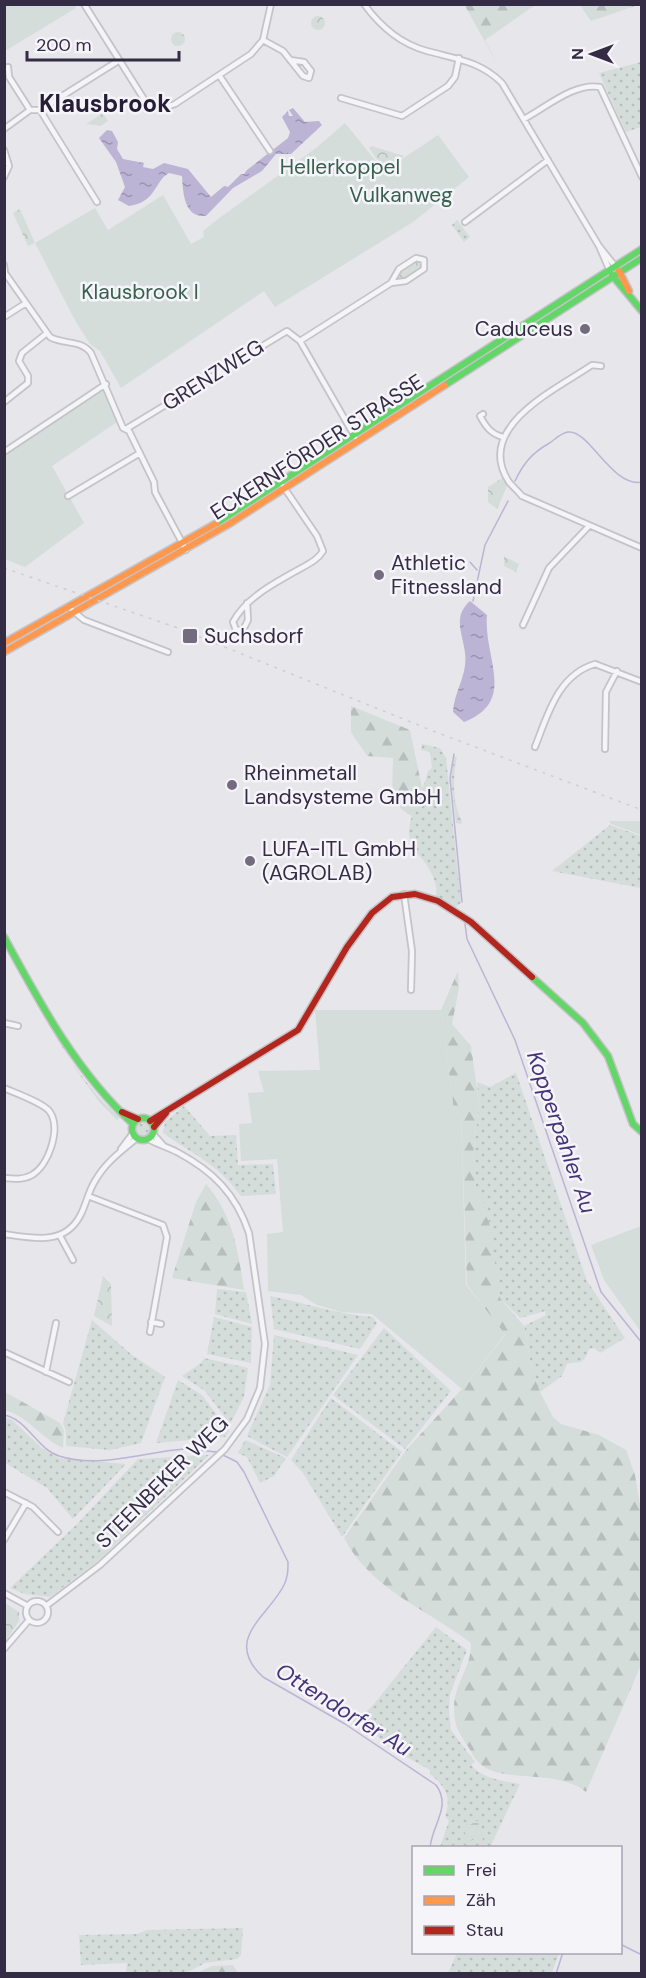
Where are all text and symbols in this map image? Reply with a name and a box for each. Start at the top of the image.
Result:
scale bar [27,24,178,62]
north arrow [562,24,622,84]
text: 200 m [36,33,92,57]
text: N [567,48,588,60]
district label: Klausbrook [39,88,171,119]
park label: Hellerkoppel [280,153,400,181]
park label: Vulkanweg [349,181,453,209]
park label: Klausbrook I [81,278,199,306]
place label: Caduceus [475,315,573,343]
marker: Caduceus [578,322,592,336]
street label: GRENZWEG [157,333,269,417]
street label: ECKERNFÖRDER STRASSE [205,368,429,526]
place label: Athletic Fitnessland [391,549,502,601]
marker: Athletic Fitnessland [372,568,386,582]
place label: Suchsdorf [204,622,303,650]
marker: Suchsdorf [181,627,199,645]
place label: Rheinmetall Landsysteme GmbH [244,759,441,811]
marker: Rheinmetall Landsysteme GmbH [225,778,239,792]
place label: LUFA-ITL GmbH (AGROLAB) [262,835,416,887]
marker: LUFA-ITL GmbH (AGROLAB) [243,854,257,868]
water label: Kopperpahler Au [520,1047,603,1218]
street label: STEENBEKER WEG [90,1410,234,1554]
water label: Ottendorfer Au [270,1656,418,1763]
legend [412,1846,622,1954]
text: Frei [466,1858,497,1882]
text: Zäh [466,1888,496,1912]
text: Stau [466,1918,504,1942]

